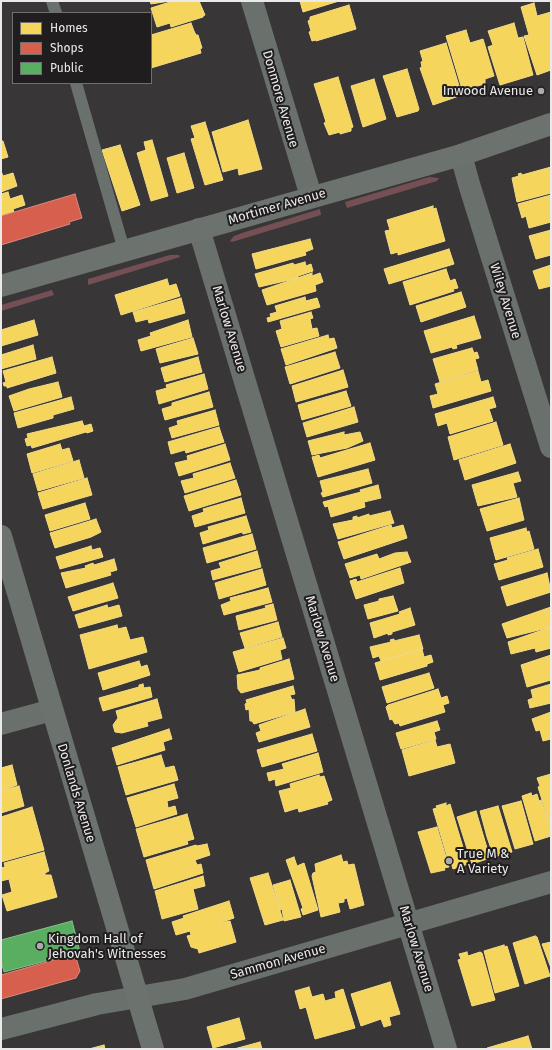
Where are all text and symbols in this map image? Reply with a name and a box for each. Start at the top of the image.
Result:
legend [12,12,152,84]
text: Homes [50,21,88,35]
text: Shops [50,41,83,55]
street label: Donmore Avenue [259,48,301,150]
text: Public [50,61,83,75]
place label: Inwood Avenue [443,83,533,99]
marker: Inwood Avenue [536,86,546,96]
street label: Mortimer Avenue [226,186,328,228]
street label: Wiley Avenue [486,261,524,341]
street label: Marlow Avenue [208,284,250,374]
street label: Marlow Avenue [301,594,343,684]
street label: Donlands Avenue [54,742,98,844]
place label: True M & A Variety [457,846,509,877]
marker: True M & A Variety [444,856,454,866]
street label: Marlow Avenue [395,904,437,994]
place label: Kingdom Hall of Jehovah's Witnesses [48,931,166,962]
marker: Kingdom Hall of Jehovah's Witnesses [35,941,45,951]
street label: Sammon Avenue [229,941,327,983]

